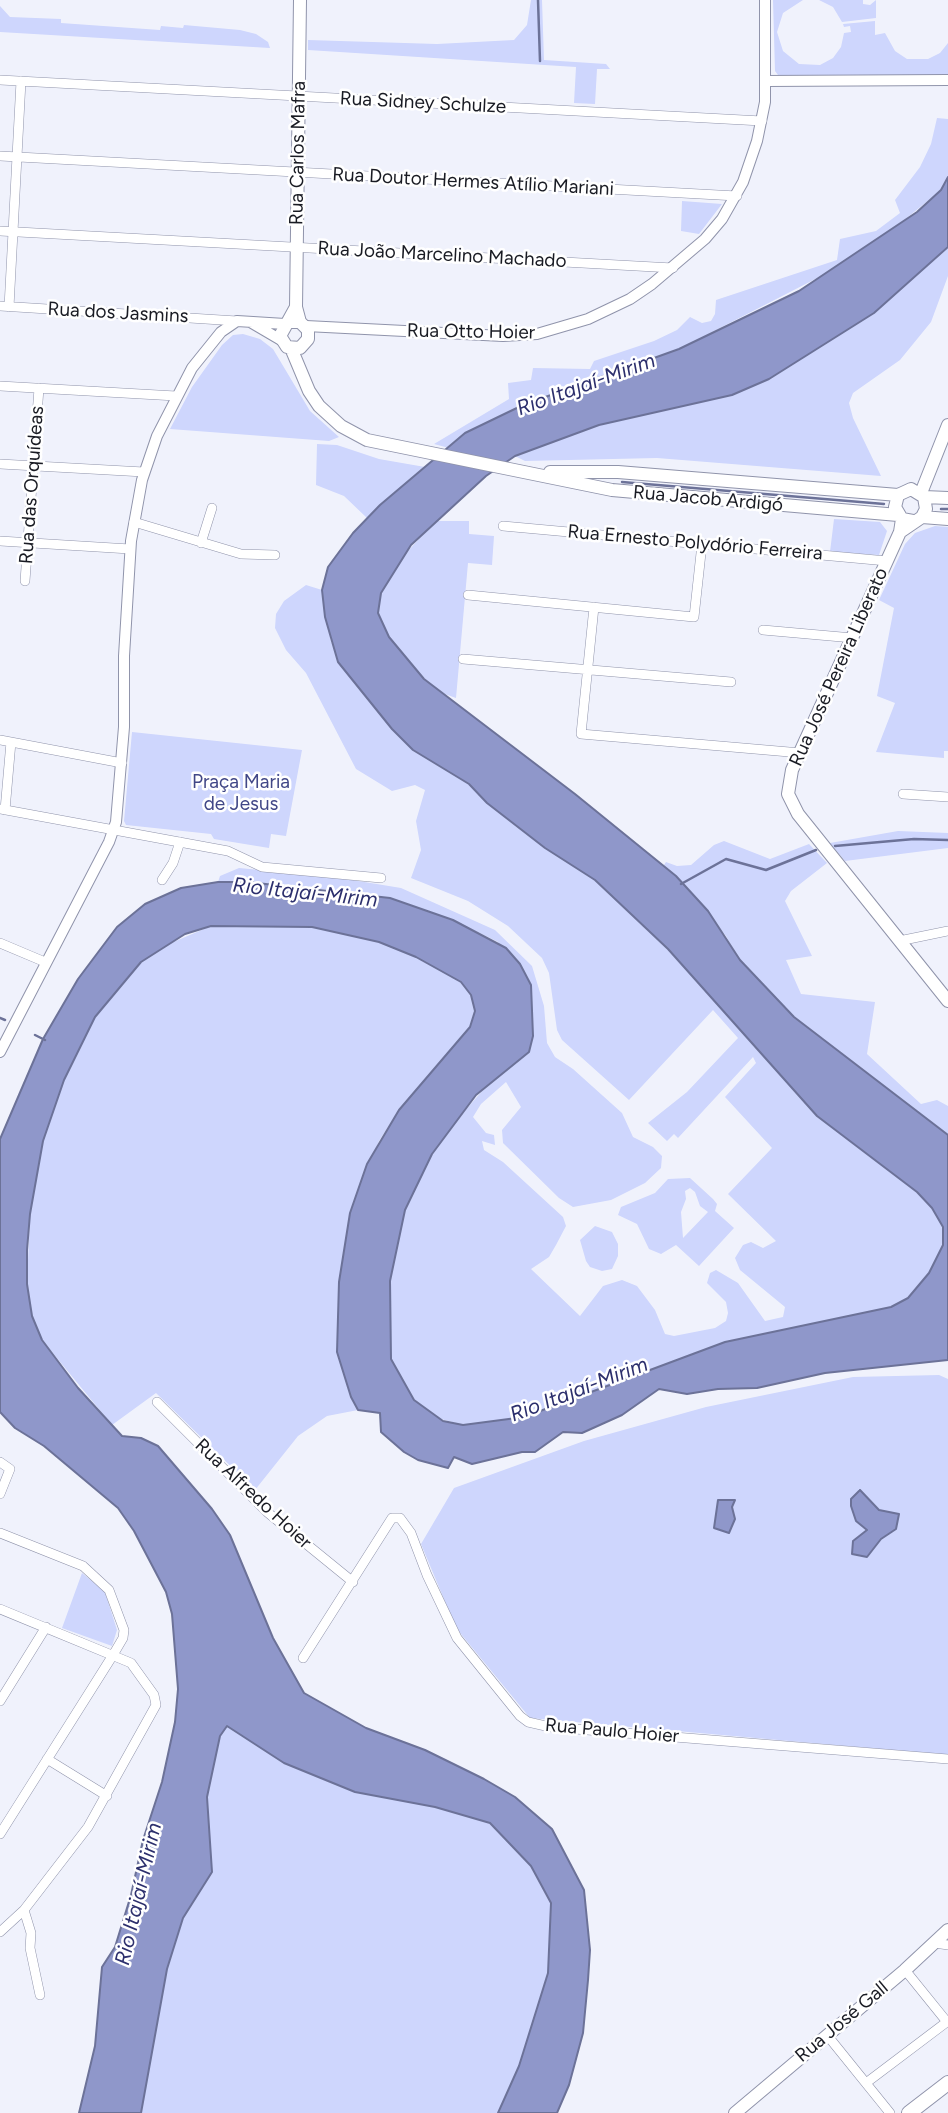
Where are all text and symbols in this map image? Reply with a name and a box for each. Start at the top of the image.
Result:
street label: Rua Carlos Mafra [285,81,311,225]
street label: Rua Sidney Schulze [339,87,507,119]
street label: Rua Doutor Hermes Atílio Mariani [332,163,614,201]
street label: Rua João Marcelino Machado [317,237,567,273]
street label: Rua dos Jasmins [47,298,189,328]
street label: Rua Otto Hoier [407,319,535,345]
water label: Rio Itajaí-Mirim [513,348,659,422]
street label: Rua das Orquídeas [15,405,49,565]
street label: Rua Jacob Ardigó [632,481,784,517]
street label: Rua Ernesto Polydório Ferreira [566,520,824,566]
street label: Rua José Pereira Liberato [785,564,893,770]
park label: Praça Maria de Jesus [192,771,290,815]
water label: Rio Itajaí-Mirim [231,873,379,913]
water label: Rio Itajaí-Mirim [507,1352,651,1428]
street label: Rua Alfredo Hoier [190,1434,316,1554]
street label: Rua Paulo Hoier [544,1714,680,1748]
water label: Rio Itajaí-Mirim [110,1820,168,1968]
street label: Rua José Gall [791,1977,893,2067]

